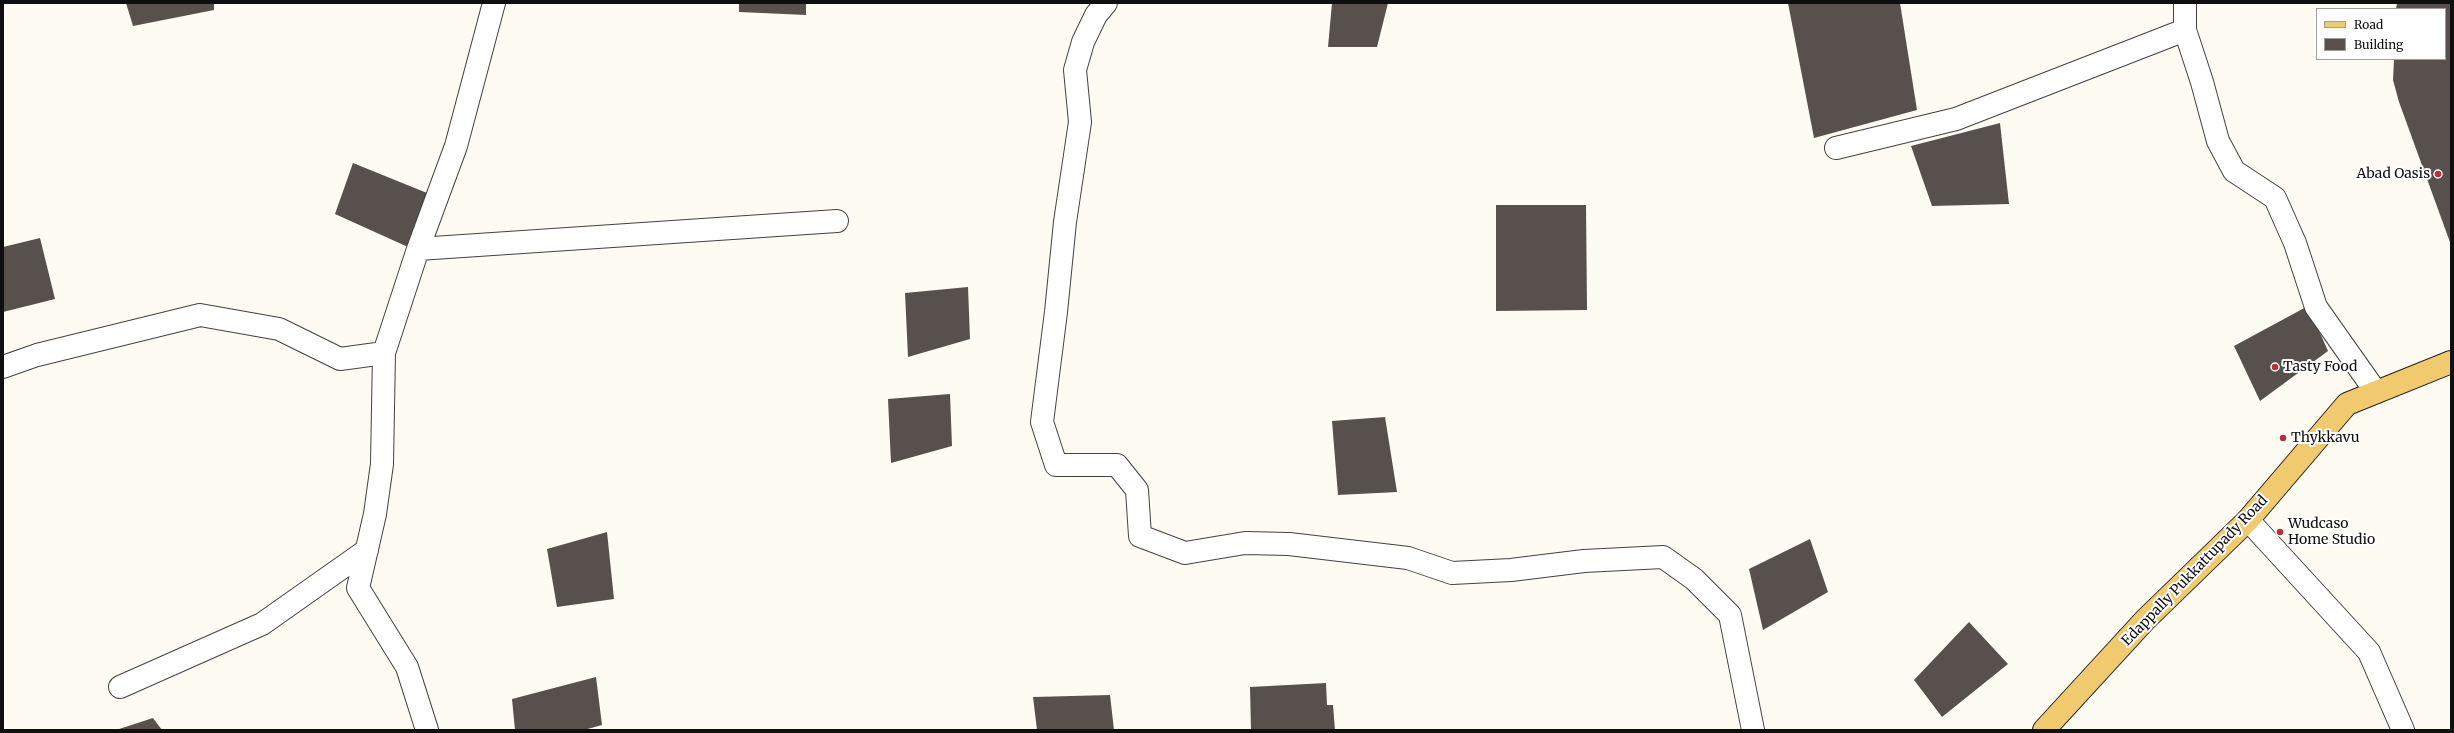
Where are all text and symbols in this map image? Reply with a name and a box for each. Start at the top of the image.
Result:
legend [2316,8,2446,60]
text: Road [2354,17,2383,32]
text: Building [2354,37,2403,52]
place label: Abad Oasis [2357,166,2430,182]
marker: Abad Oasis [2433,169,2443,179]
place label: Tasty Food [2283,359,2357,375]
marker: Tasty Food [2270,362,2280,372]
place label: Thykkavu [2291,430,2360,446]
marker: Thykkavu [2278,433,2288,443]
street label: Edappally Pukkattupady Road [2119,492,2271,650]
place label: Wudcaso Home Studio [2288,516,2375,548]
marker: Wudcaso Home Studio [2275,527,2285,537]

